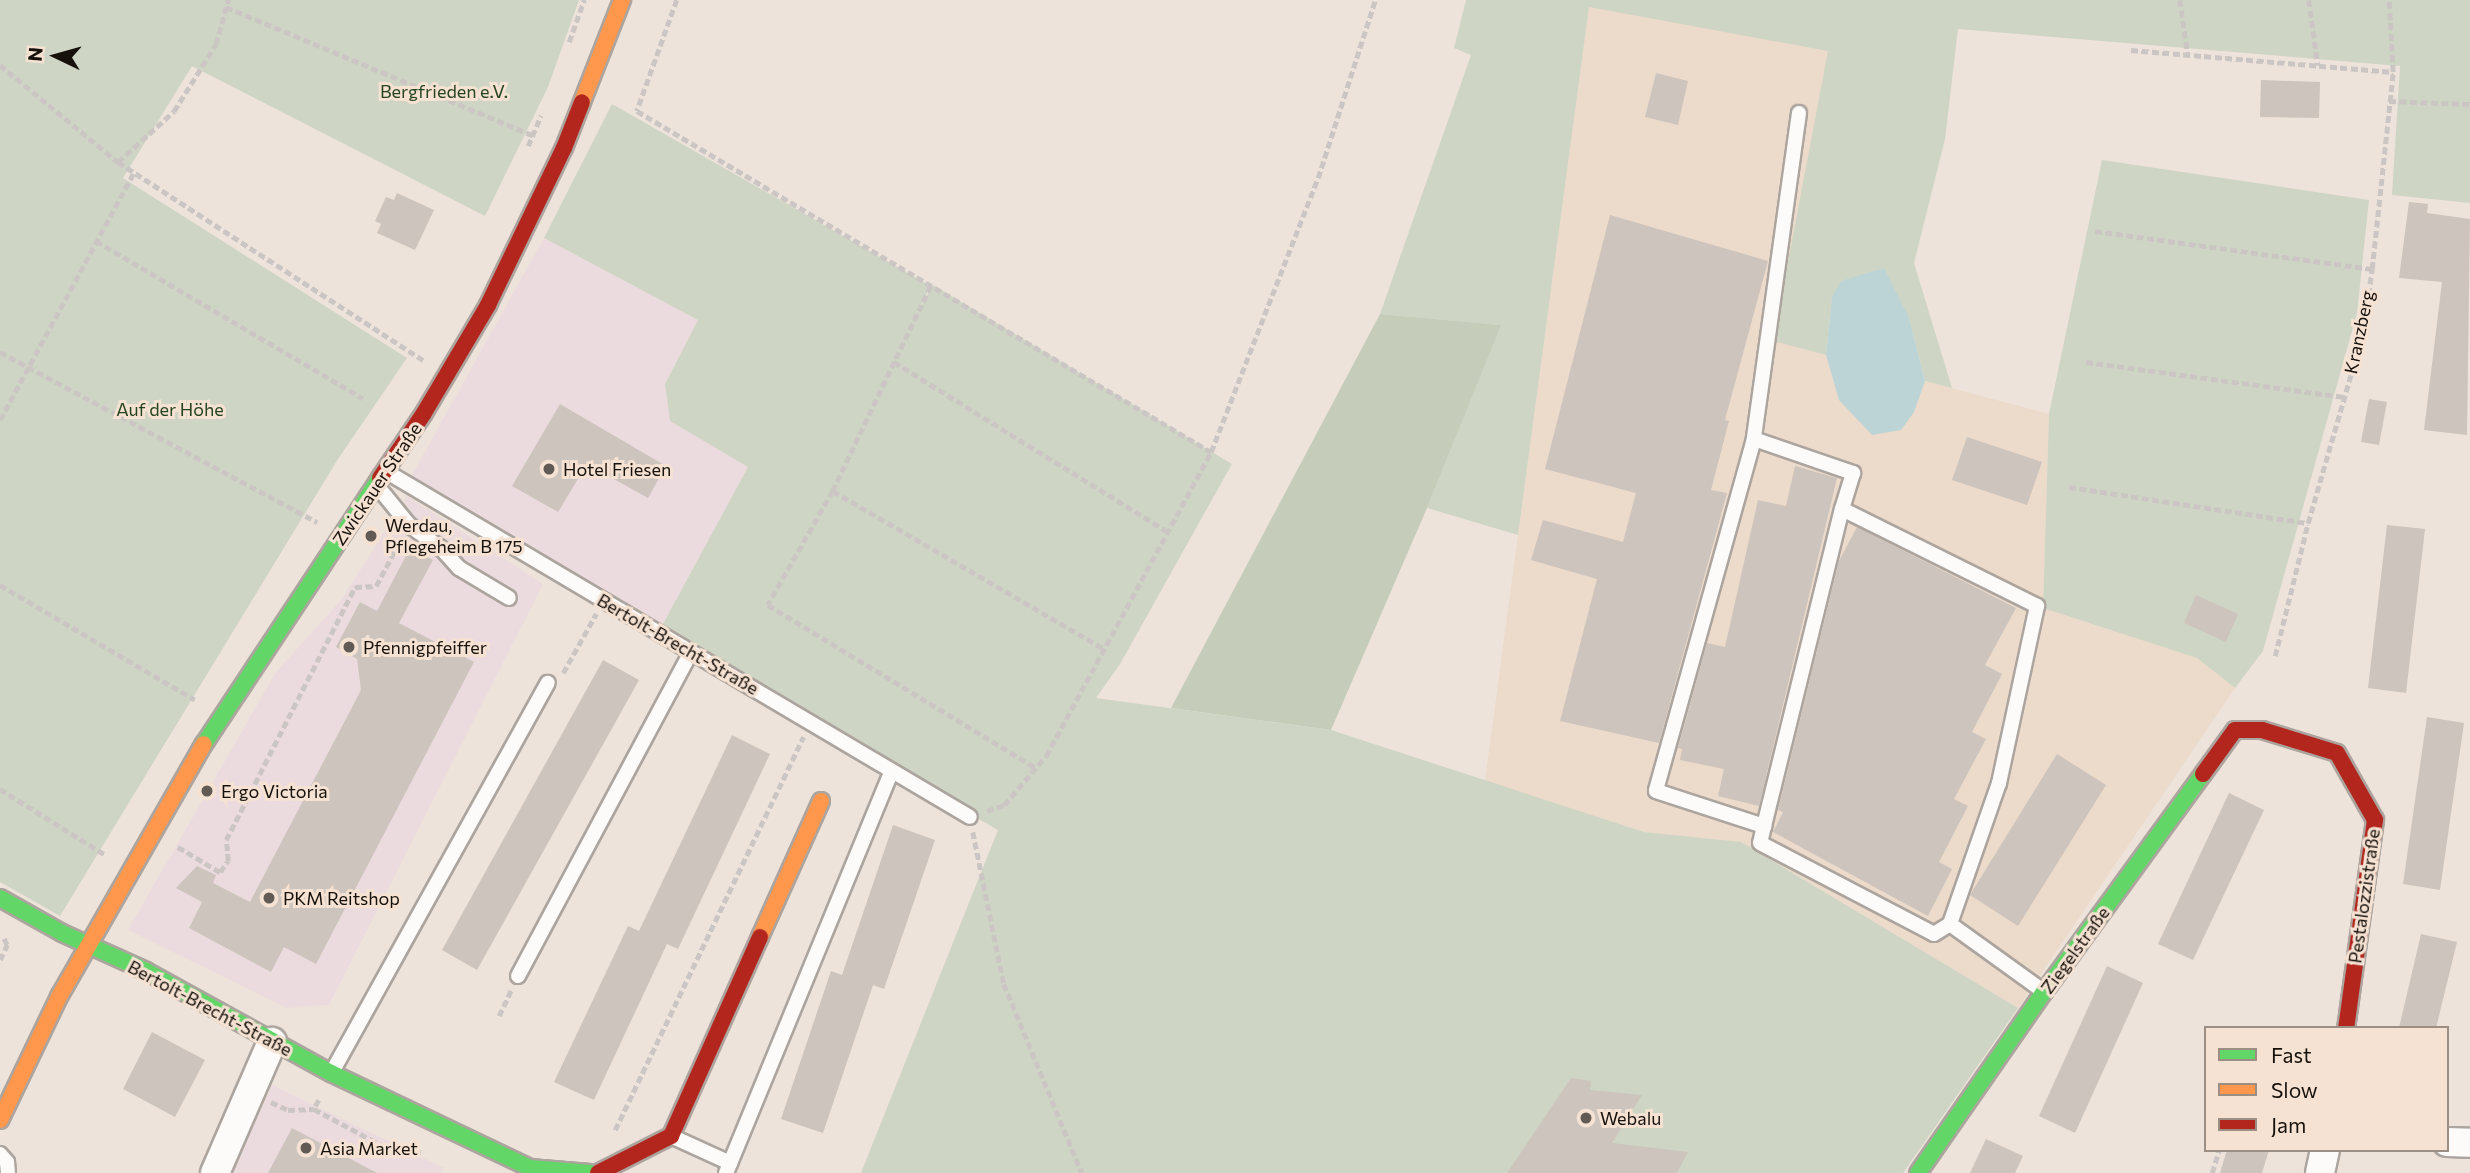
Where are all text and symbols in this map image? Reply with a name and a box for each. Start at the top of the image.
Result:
north arrow [21,21,91,91]
text: N [23,46,47,62]
park label: Bergfrieden e.V. [380,80,508,102]
street label: Kranzberg [2340,288,2378,376]
park label: Auf der Höhe [116,398,224,420]
street label: Zwickauer Straße [328,419,426,549]
place label: Hotel Friesen [563,458,671,480]
marker: Hotel Friesen [541,461,557,477]
place label: Werdau, Pflegeheim B 175 [385,515,523,558]
marker: Werdau, Pflegeheim B 175 [363,528,379,544]
street label: Bertolt-Brecht-Straße [594,589,762,699]
place label: Pfennigpfeiffer [363,636,487,658]
marker: Pfennigpfeiffer [341,639,357,655]
place label: Ergo Victoria [221,780,328,802]
marker: Ergo Victoria [199,783,215,799]
street label: Pestalozzistraße [2344,827,2384,965]
place label: PKM Reitshop [283,887,400,909]
marker: PKM Reitshop [261,890,277,906]
street label: Ziegelstraße [2036,902,2114,998]
street label: Bertolt-Brecht-Straße [124,956,296,1060]
legend [2204,1026,2449,1152]
text: Fast [2271,1042,2312,1067]
text: Slow [2271,1077,2318,1102]
place label: Webalu [1600,1107,1661,1129]
marker: Webalu [1578,1110,1594,1126]
text: Jam [2271,1112,2306,1137]
place label: Asia Market [320,1137,418,1159]
marker: Asia Market [298,1140,314,1156]

